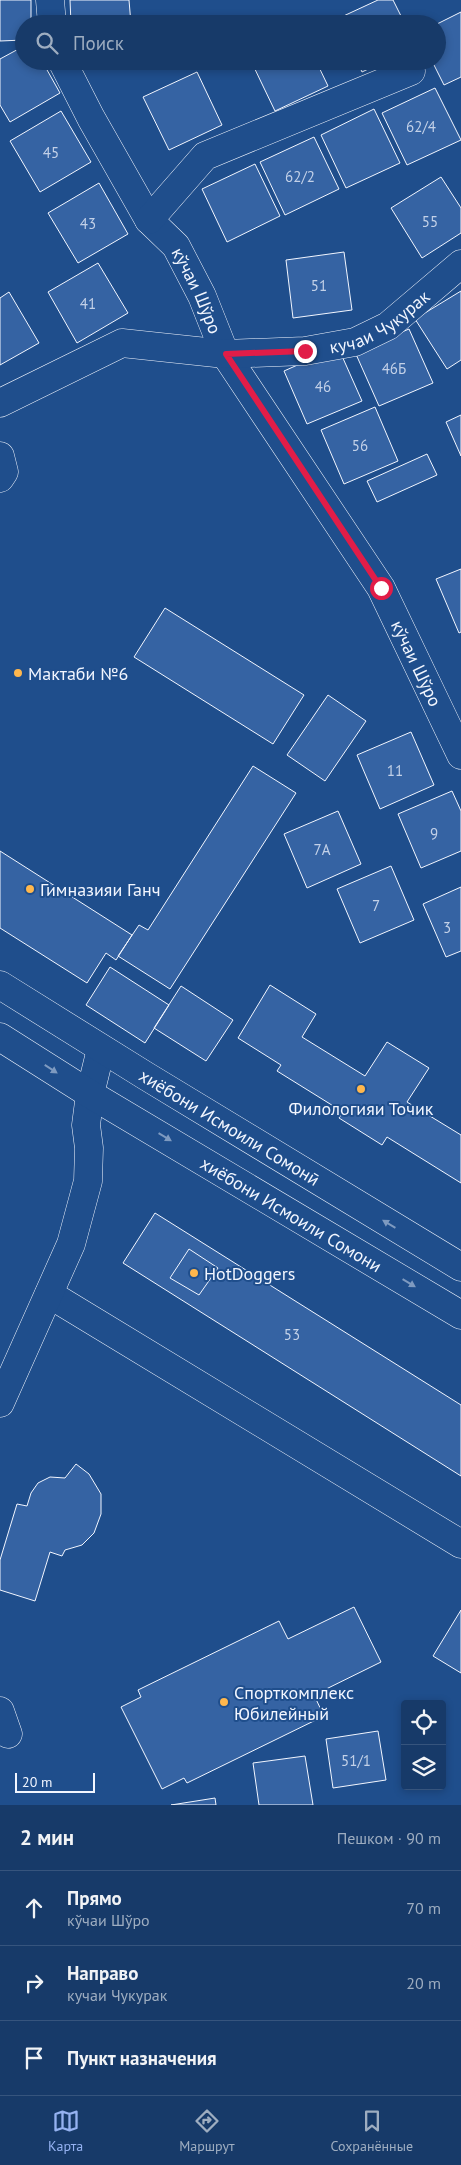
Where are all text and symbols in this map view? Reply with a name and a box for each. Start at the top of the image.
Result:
search box [15,15,446,70]
icon: search [33,29,61,57]
text: Поиск [73,31,124,55]
house number: 62/4 [406,117,436,136]
house number: 45 [43,143,59,162]
house number: 62/2 [285,167,315,186]
house number: 55 [422,212,438,231]
house number: 43 [80,214,96,233]
street label: кўчаи Шўро [167,243,227,337]
house number: 51 [311,276,327,295]
street label: кучаи Чукурак [327,284,434,358]
house number: 41 [80,294,96,313]
route end [294,340,317,363]
house number: 46Б [382,359,406,378]
house number: 46 [315,377,331,396]
house number: 56 [352,436,368,455]
route start [370,577,393,600]
street label: кўчаи Шўро [387,616,447,710]
place label: Мактаби №6 [28,662,128,685]
marker: Мактаби №6 [12,667,24,679]
house number: 11 [387,761,403,780]
house number: 9 [430,824,438,843]
house number: 7А [314,840,331,859]
place label: Гимназияи Ганч [40,878,160,901]
marker: Гимназияи Ганч [24,883,36,895]
house number: 7 [372,896,380,915]
house number: 3 [443,918,451,937]
street label: хиёбони Исмоили Сомонӣ [135,1063,324,1190]
one-way arrow [44,1064,58,1074]
marker: Филологияи Точик [355,1083,367,1095]
place label: Филологияи Точик [289,1097,434,1120]
one-way arrow [158,1132,171,1141]
street label: хиёбони Исмоили Сомони [196,1151,386,1277]
one-way arrow [383,1219,396,1228]
place label: HotDoggers [204,1262,295,1285]
marker: HotDoggers [188,1267,200,1279]
one-way arrow [402,1279,415,1288]
house number: 53 [284,1325,300,1344]
place label: Спорткомплекс Юбилейный [234,1681,354,1725]
marker: Спорткомплекс Юбилейный [218,1696,230,1708]
map controls [401,1700,446,1790]
button: locate [401,1700,446,1745]
button: layers [401,1745,446,1790]
house number: 51/1 [341,1751,371,1770]
scale bar [15,1770,95,1793]
text: 20 m [22,1773,52,1791]
text: 2 мин [20,1824,74,1851]
text: Пешком · 90 m [337,1828,441,1848]
text: Прямо [67,1886,122,1910]
icon: ahead [20,1894,48,1922]
text: 70 m [406,1898,441,1918]
text: кўчаи Шўро [67,1910,150,1930]
text: Направо [67,1961,138,1985]
icon: right [20,1969,48,1997]
text: 20 m [406,1973,441,1993]
text: кучаи Чукурак [67,1985,167,2005]
icon: arrive [20,2044,48,2072]
text: Пункт назначения [67,2046,217,2070]
tab: Карта [48,2107,83,2155]
tab: Маршрут [179,2107,235,2155]
tab: Сохранённые [330,2107,413,2155]

